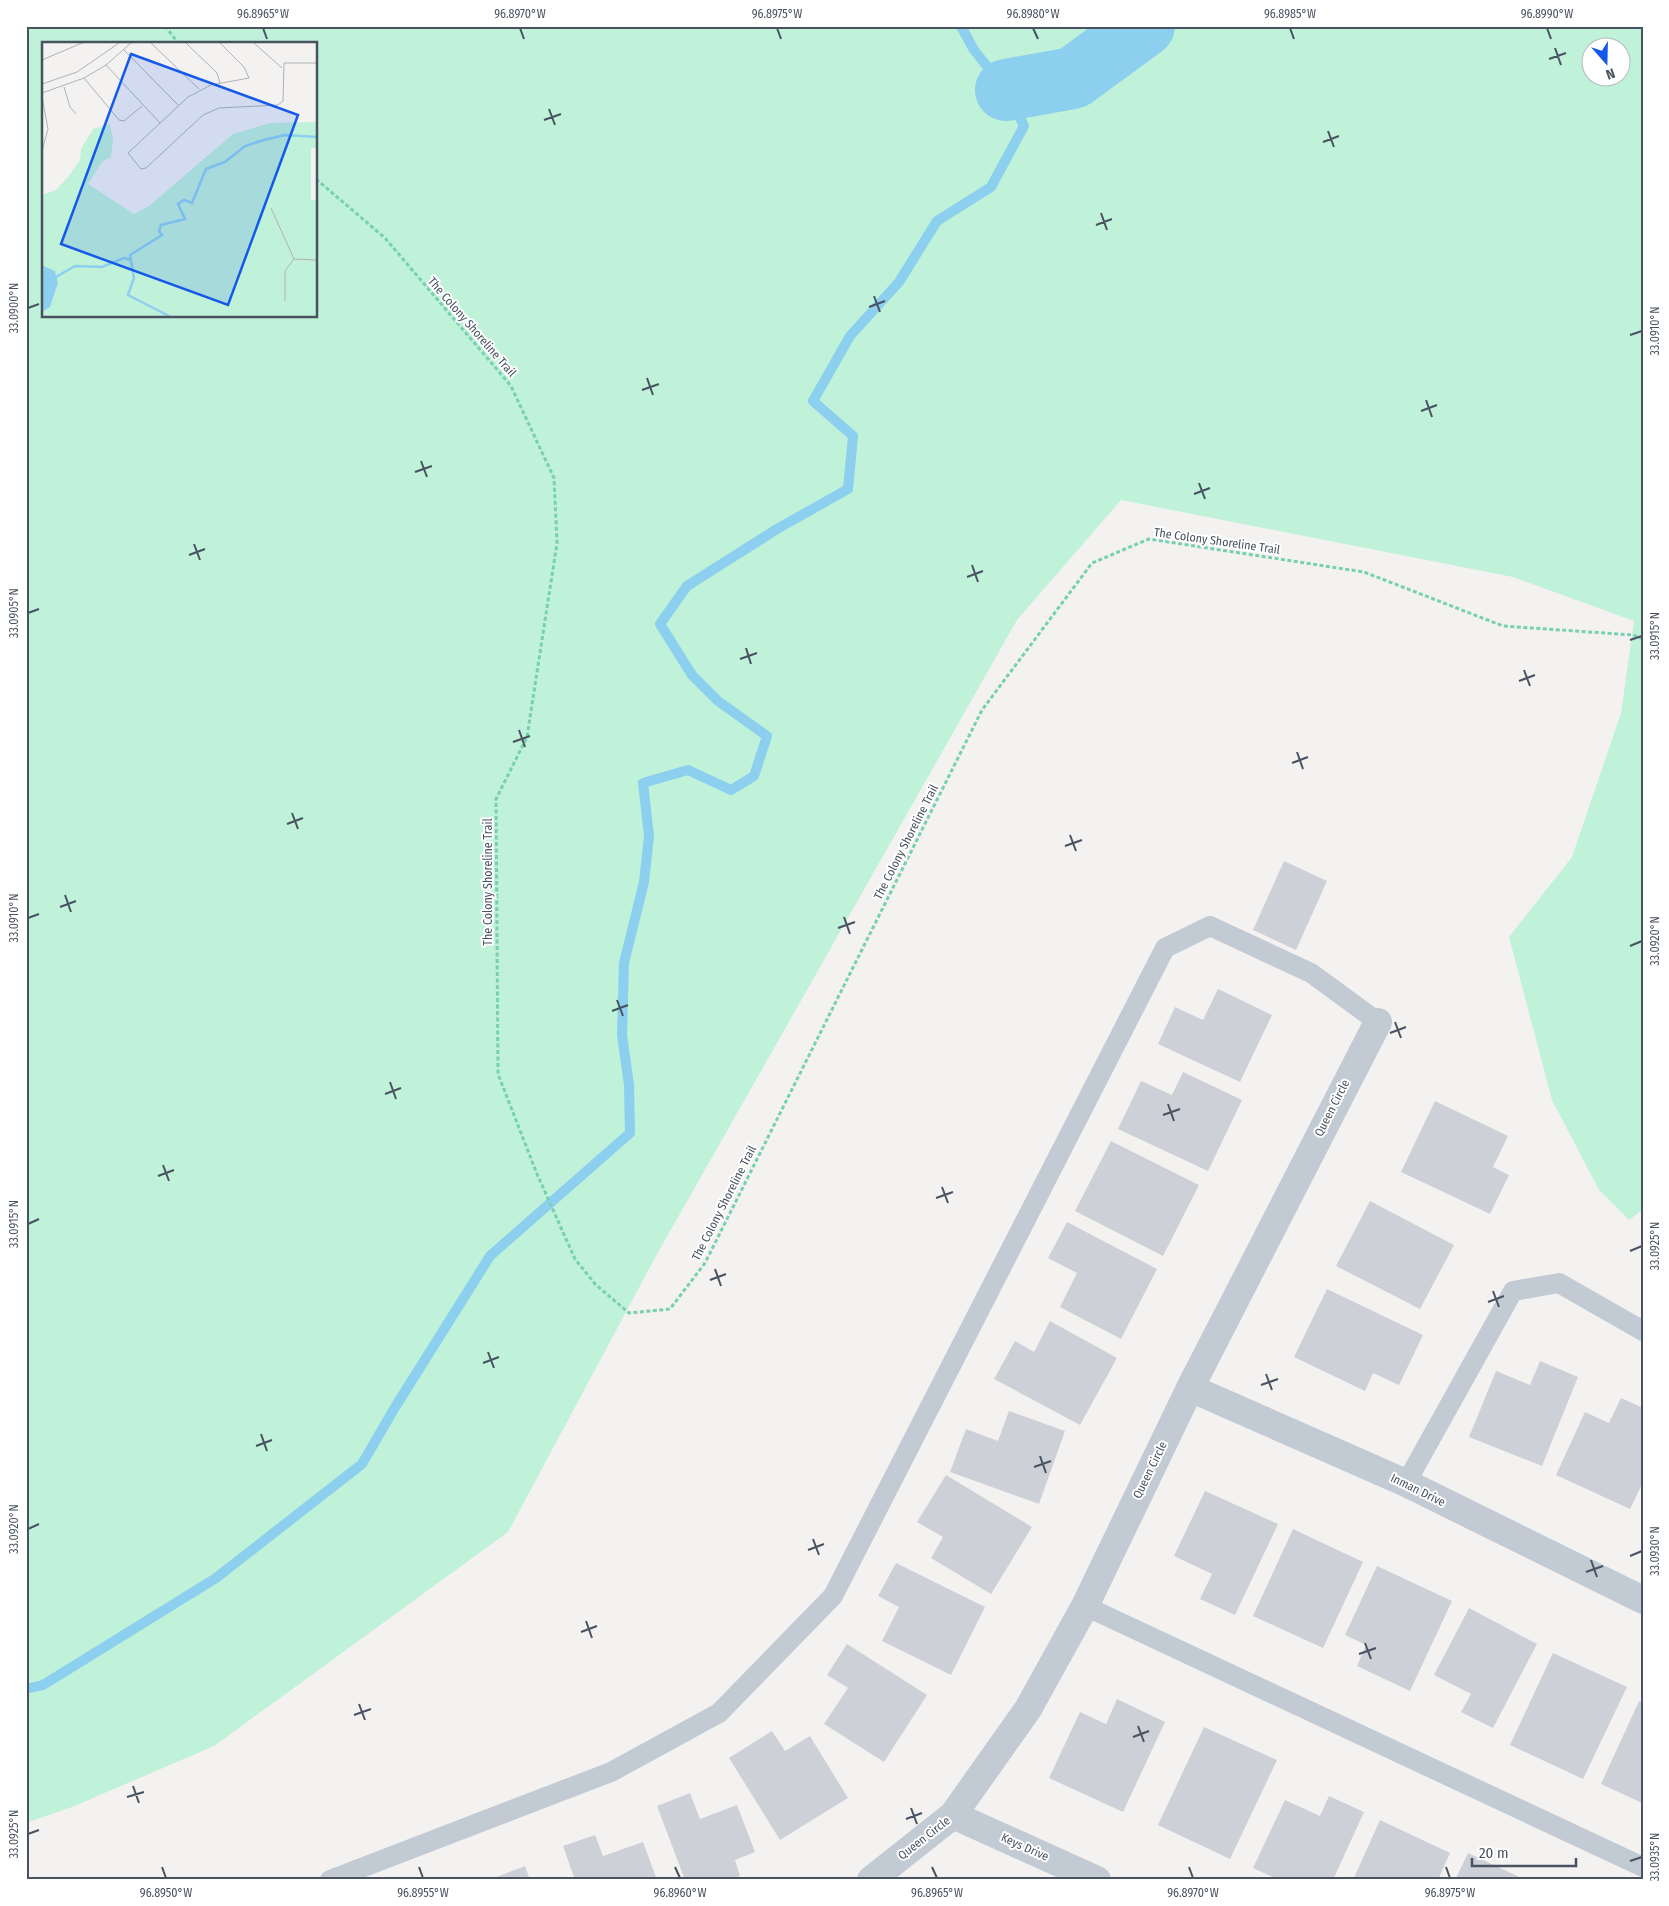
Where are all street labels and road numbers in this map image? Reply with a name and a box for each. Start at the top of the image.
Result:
street label: The Colony Shoreline Trail [425,274,519,380]
street label: The Colony Shoreline Trail [1153,525,1281,557]
street label: The Colony Shoreline Trail [871,782,941,902]
street label: The Colony Shoreline Trail [481,818,495,946]
street label: Queen Circle [1312,1077,1352,1139]
street label: The Colony Shoreline Trail [689,1143,759,1263]
street label: Queen Circle [1130,1439,1170,1501]
street label: Inman Drive [1388,1471,1448,1509]
street label: Queen Circle [895,1813,953,1863]
street label: Keys Drive [999,1830,1051,1864]

